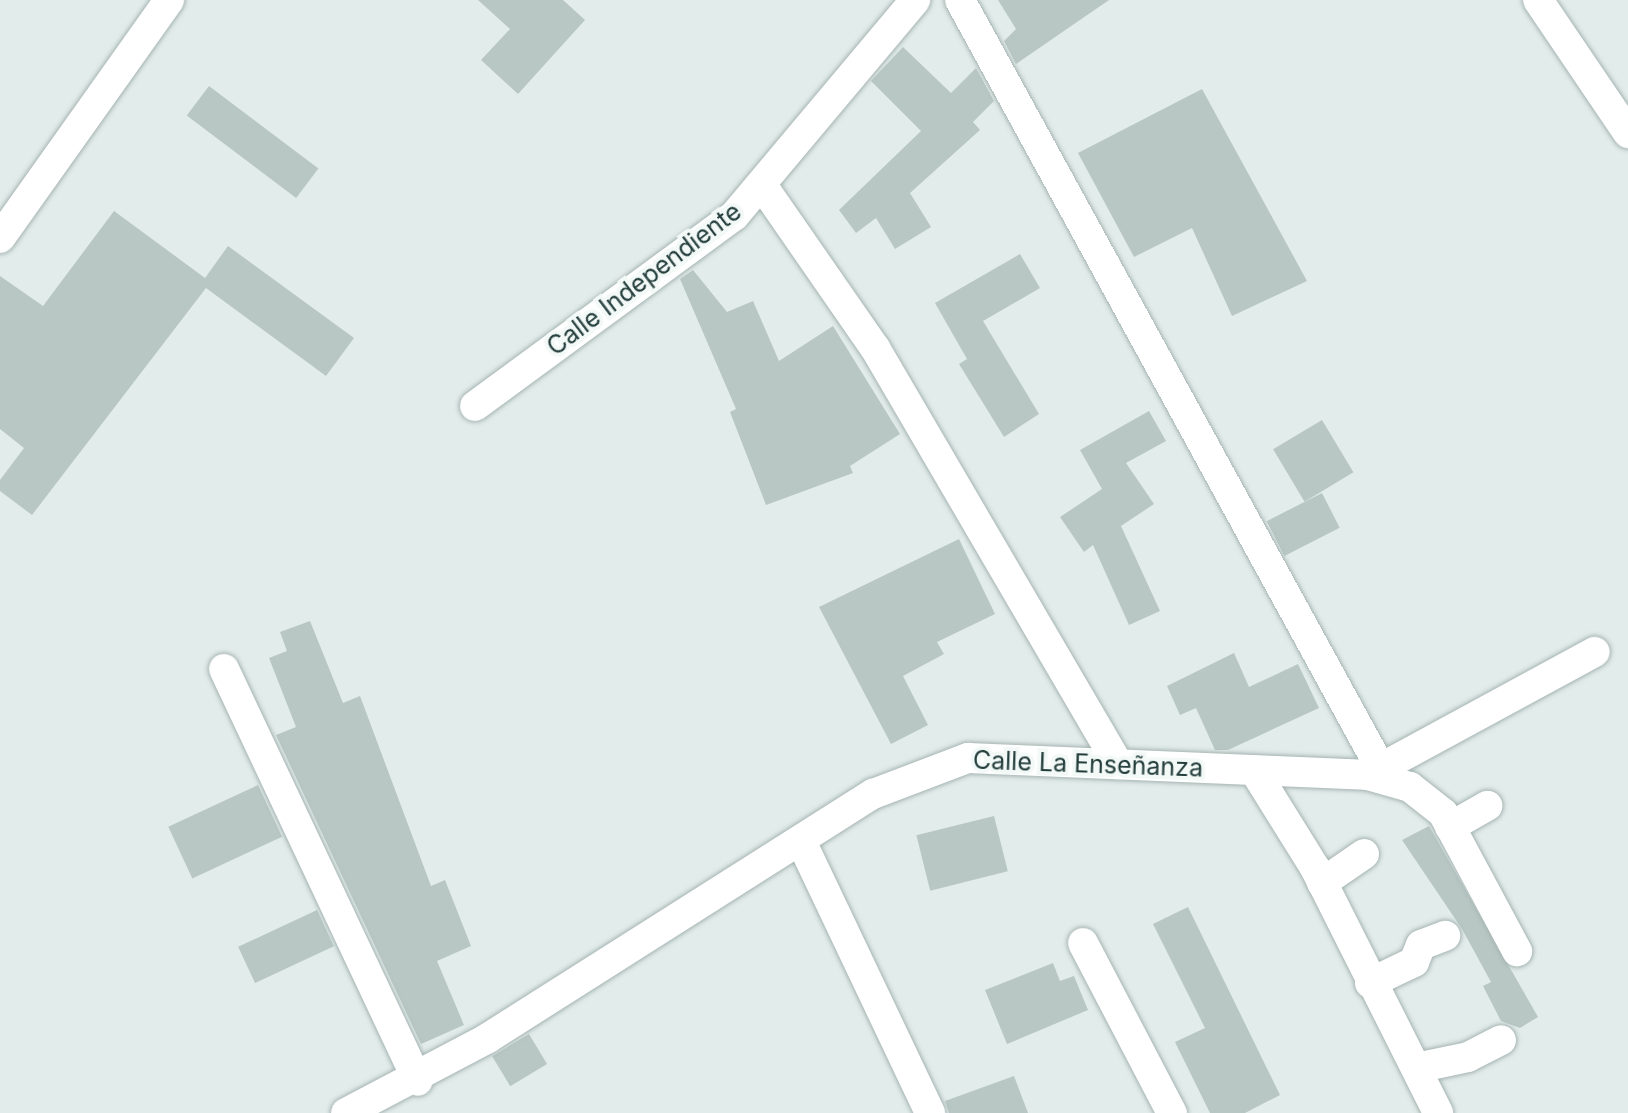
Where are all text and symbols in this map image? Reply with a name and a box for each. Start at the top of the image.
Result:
street label: Calle Independiente [541,196,747,362]
street label: Calle La Enseñanza [972,745,1204,783]

